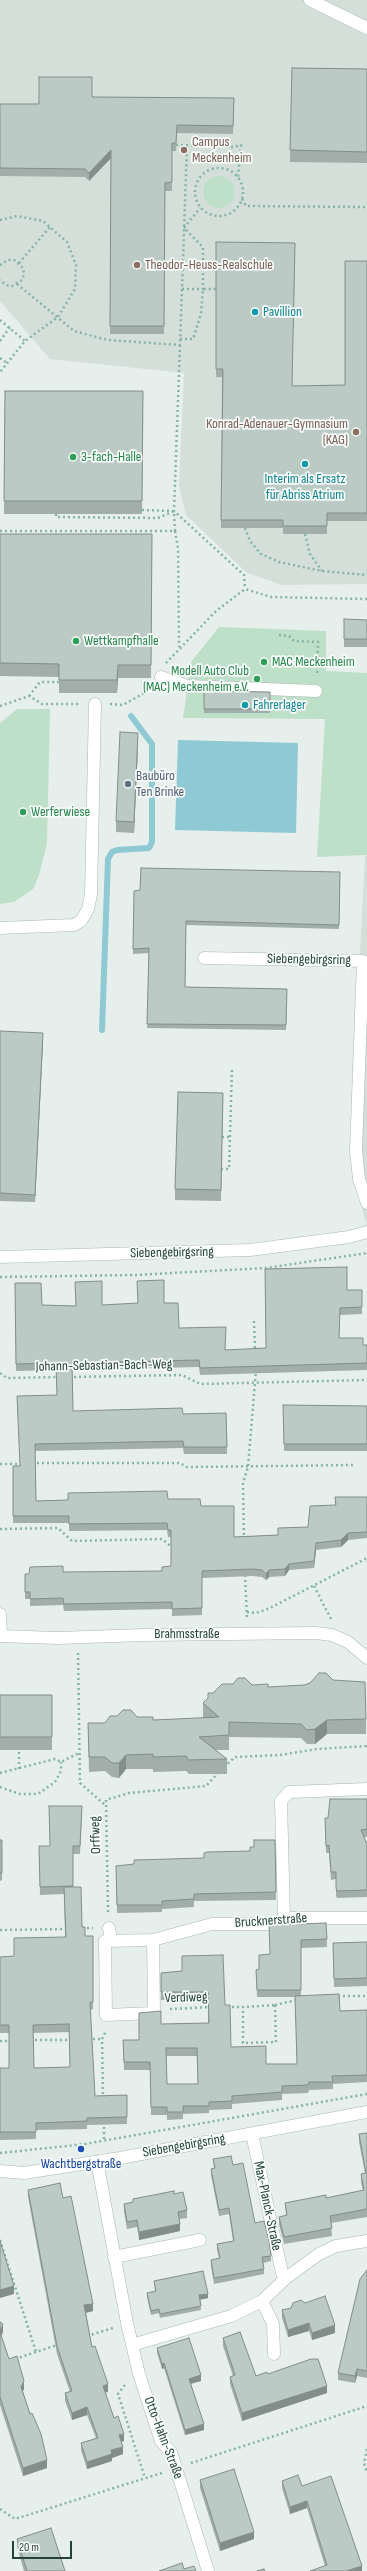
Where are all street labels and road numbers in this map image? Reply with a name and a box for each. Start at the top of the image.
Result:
street label: Siebengebirgsring [267,951,351,969]
street label: Siebengebirgsring [130,1244,214,1262]
street label: Johann-Sebastian-Bach-Weg [36,1356,172,1376]
street label: Brahmsstraße [154,1626,220,1642]
street label: Orffweg [87,1816,105,1854]
street label: Brucknerstraße [234,1910,308,1932]
street label: Verdiweg [164,1989,208,2007]
street label: Siebengebirgsring [141,2130,227,2162]
street label: Max-Planck-Straße [249,2160,285,2252]
street label: Otto-Hahn-Straße [140,2394,186,2482]

